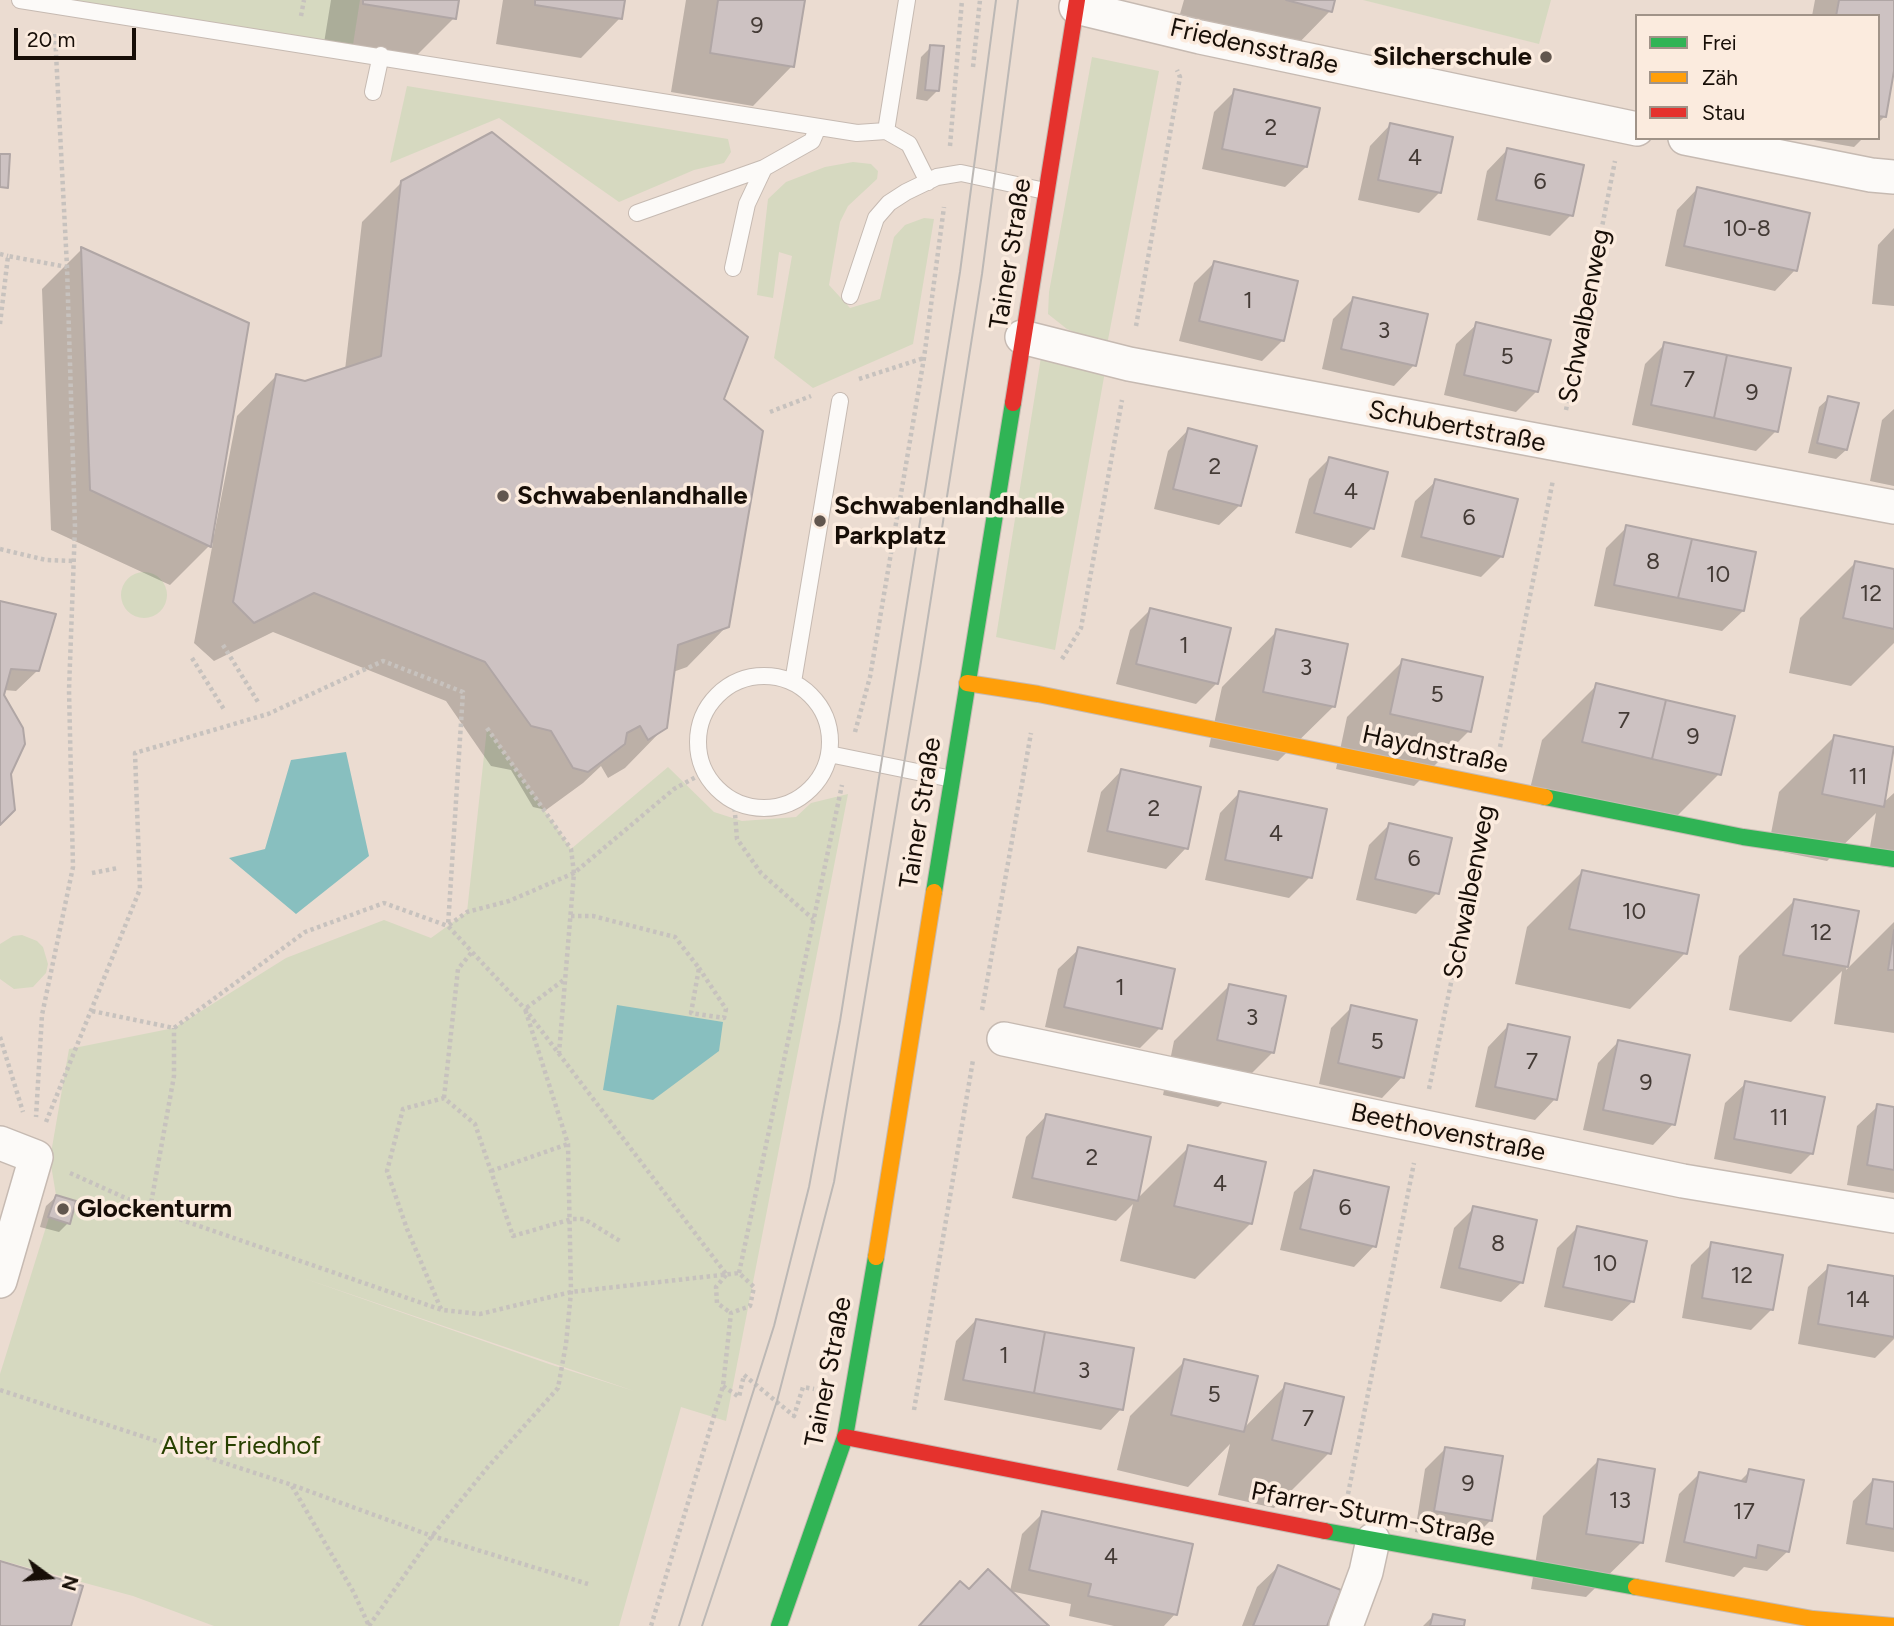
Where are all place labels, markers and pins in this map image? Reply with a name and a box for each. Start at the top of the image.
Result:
place label: Silcherschule [1373,41,1532,73]
marker: Silcherschule [1538,49,1554,65]
place label: Schwabenlandhalle [517,480,748,512]
marker: Schwabenlandhalle [495,488,511,504]
place label: Schwabenlandhalle Parkplatz [834,490,1065,552]
marker: Schwabenlandhalle Parkplatz [812,513,828,529]
place label: Glockenturm [77,1193,232,1225]
marker: Glockenturm [55,1201,71,1217]

